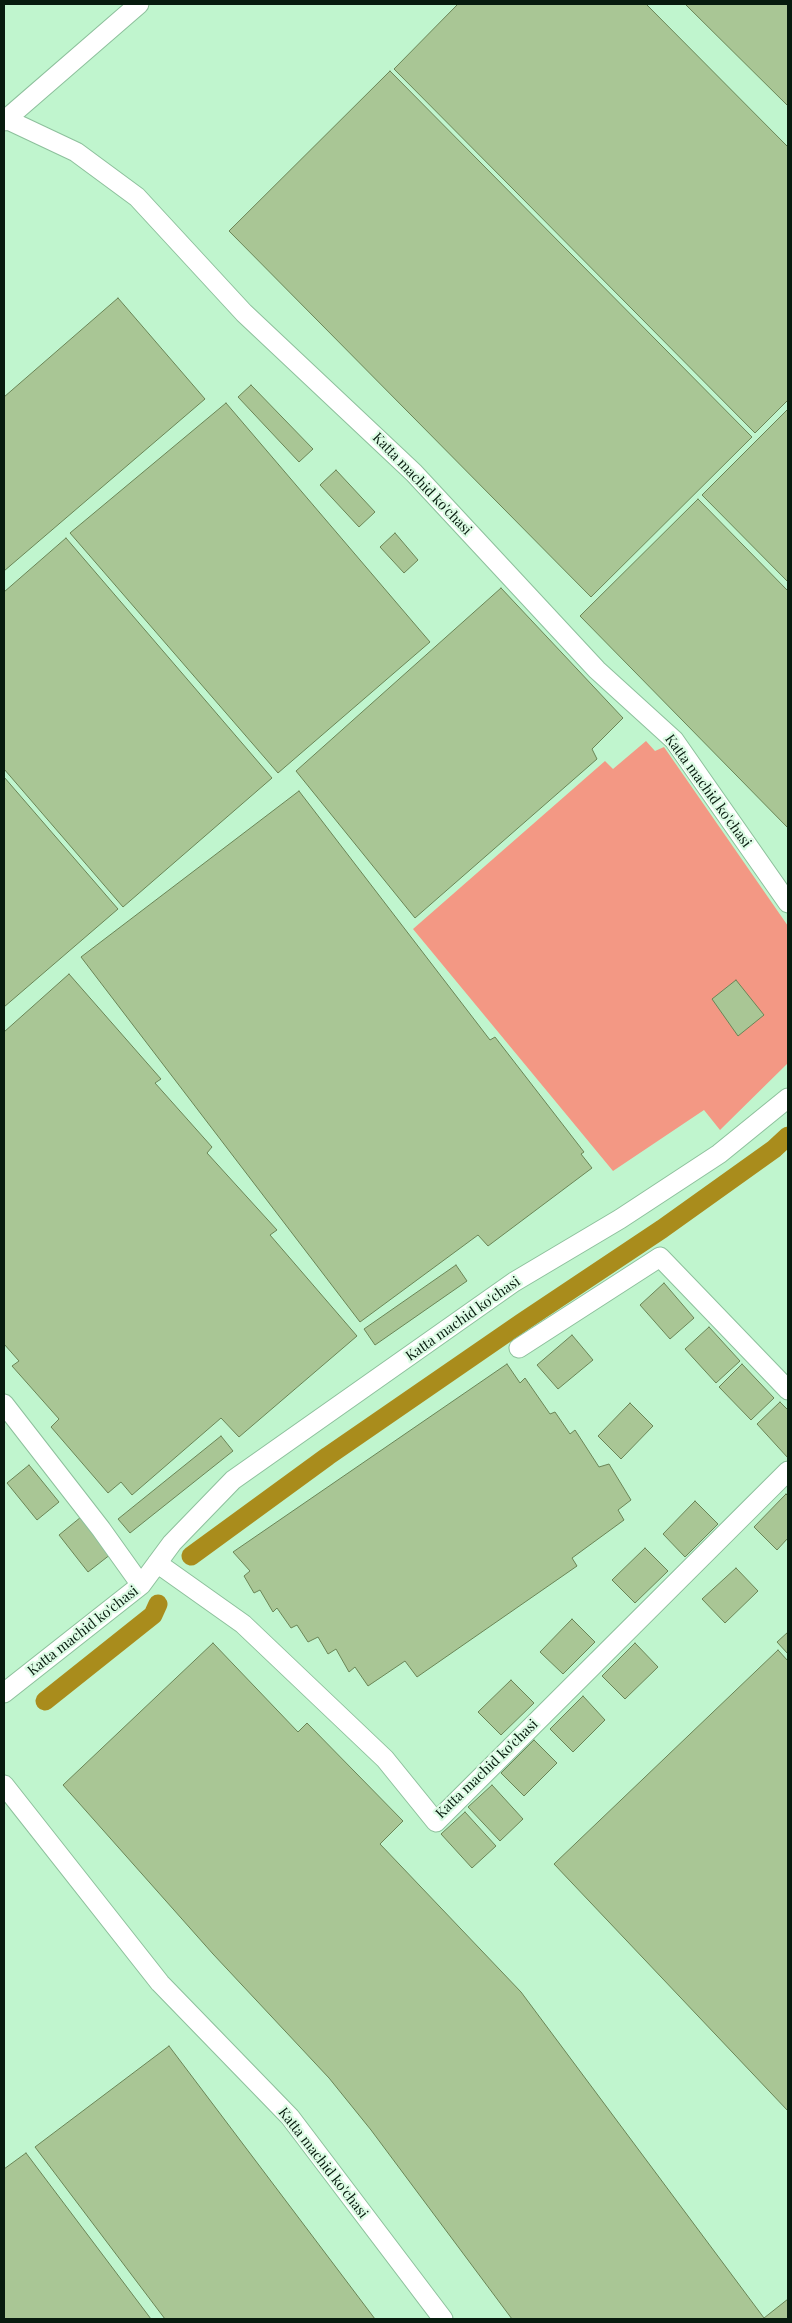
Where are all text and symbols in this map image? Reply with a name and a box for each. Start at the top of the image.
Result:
street label: Katta machid ko'chasi [369,429,475,539]
street label: Katta machid ko'chasi [661,731,755,851]
street label: Katta machid ko'chasi [403,1273,523,1365]
street label: Katta machid ko'chasi [24,1583,142,1679]
street label: Katta machid ko'chasi [432,1716,542,1822]
street label: Katta machid ko'chasi [275,2104,371,2222]

